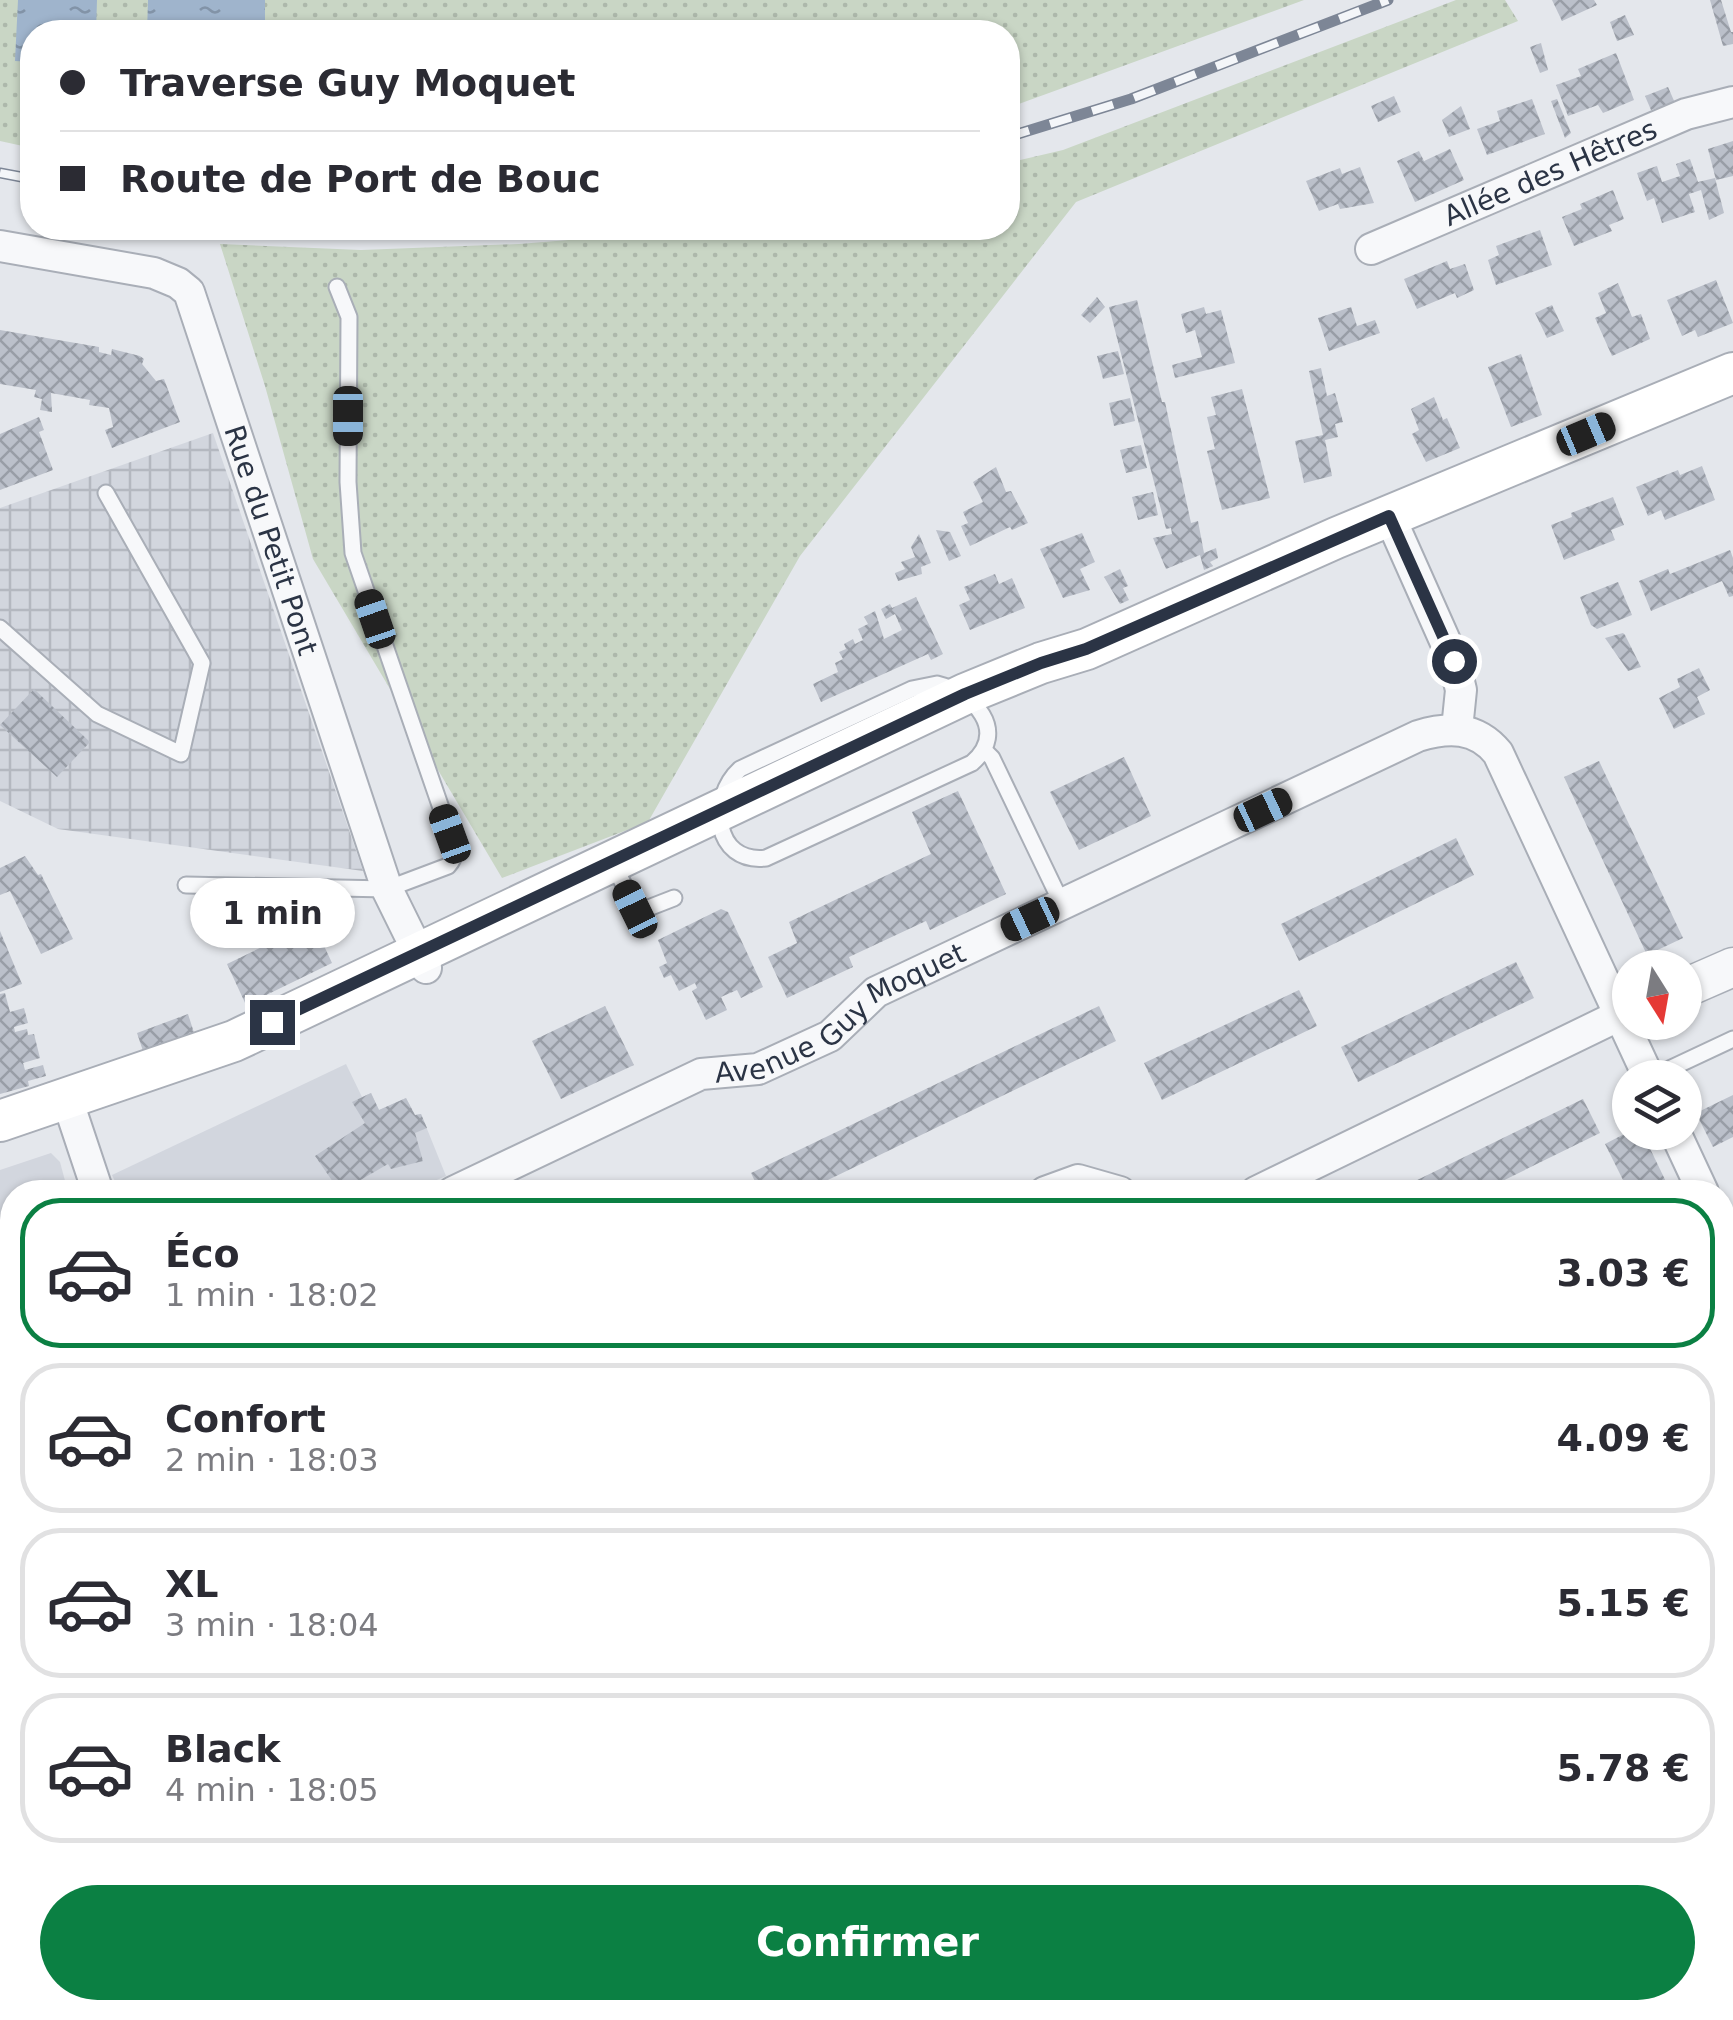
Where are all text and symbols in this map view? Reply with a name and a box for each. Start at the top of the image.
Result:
text: Traverse Guy Moquet [120,61,575,105]
street label: Allée des Hêtres [1439,112,1662,233]
text: Route de Port de Bouc [120,157,601,201]
car [333,386,363,446]
car [1553,408,1619,460]
street label: Rue du Petit Pont [217,421,324,659]
car [351,586,399,652]
route start [1432,639,1477,684]
car [1229,784,1297,836]
car [426,801,474,867]
car [608,875,662,943]
callout: 1 min [190,877,354,947]
car [996,893,1064,945]
text: 1 min [222,894,323,932]
street label: Avenue Guy Moquet [713,936,971,1090]
north arrow [1612,950,1702,1040]
map controls [1612,950,1702,1150]
route end [250,1000,295,1045]
button: layers [1612,1060,1702,1150]
icon: car [45,1228,135,1318]
text: Éco [165,1232,240,1276]
text: 3.03 € [1557,1251,1690,1295]
text: 1 min · 18:02 [165,1276,379,1314]
icon: car [45,1393,135,1483]
text: Confort [165,1397,326,1441]
text: 4.09 € [1557,1416,1690,1460]
text: 2 min · 18:03 [165,1441,379,1479]
icon: car [45,1558,135,1648]
text: XL [165,1562,219,1606]
text: 5.15 € [1557,1581,1690,1625]
text: 3 min · 18:04 [165,1606,379,1644]
icon: car [45,1723,135,1813]
text: Black [165,1727,280,1771]
text: 5.78 € [1557,1746,1690,1790]
text: 4 min · 18:05 [165,1771,379,1809]
button: Confirmer [40,1885,1695,2000]

